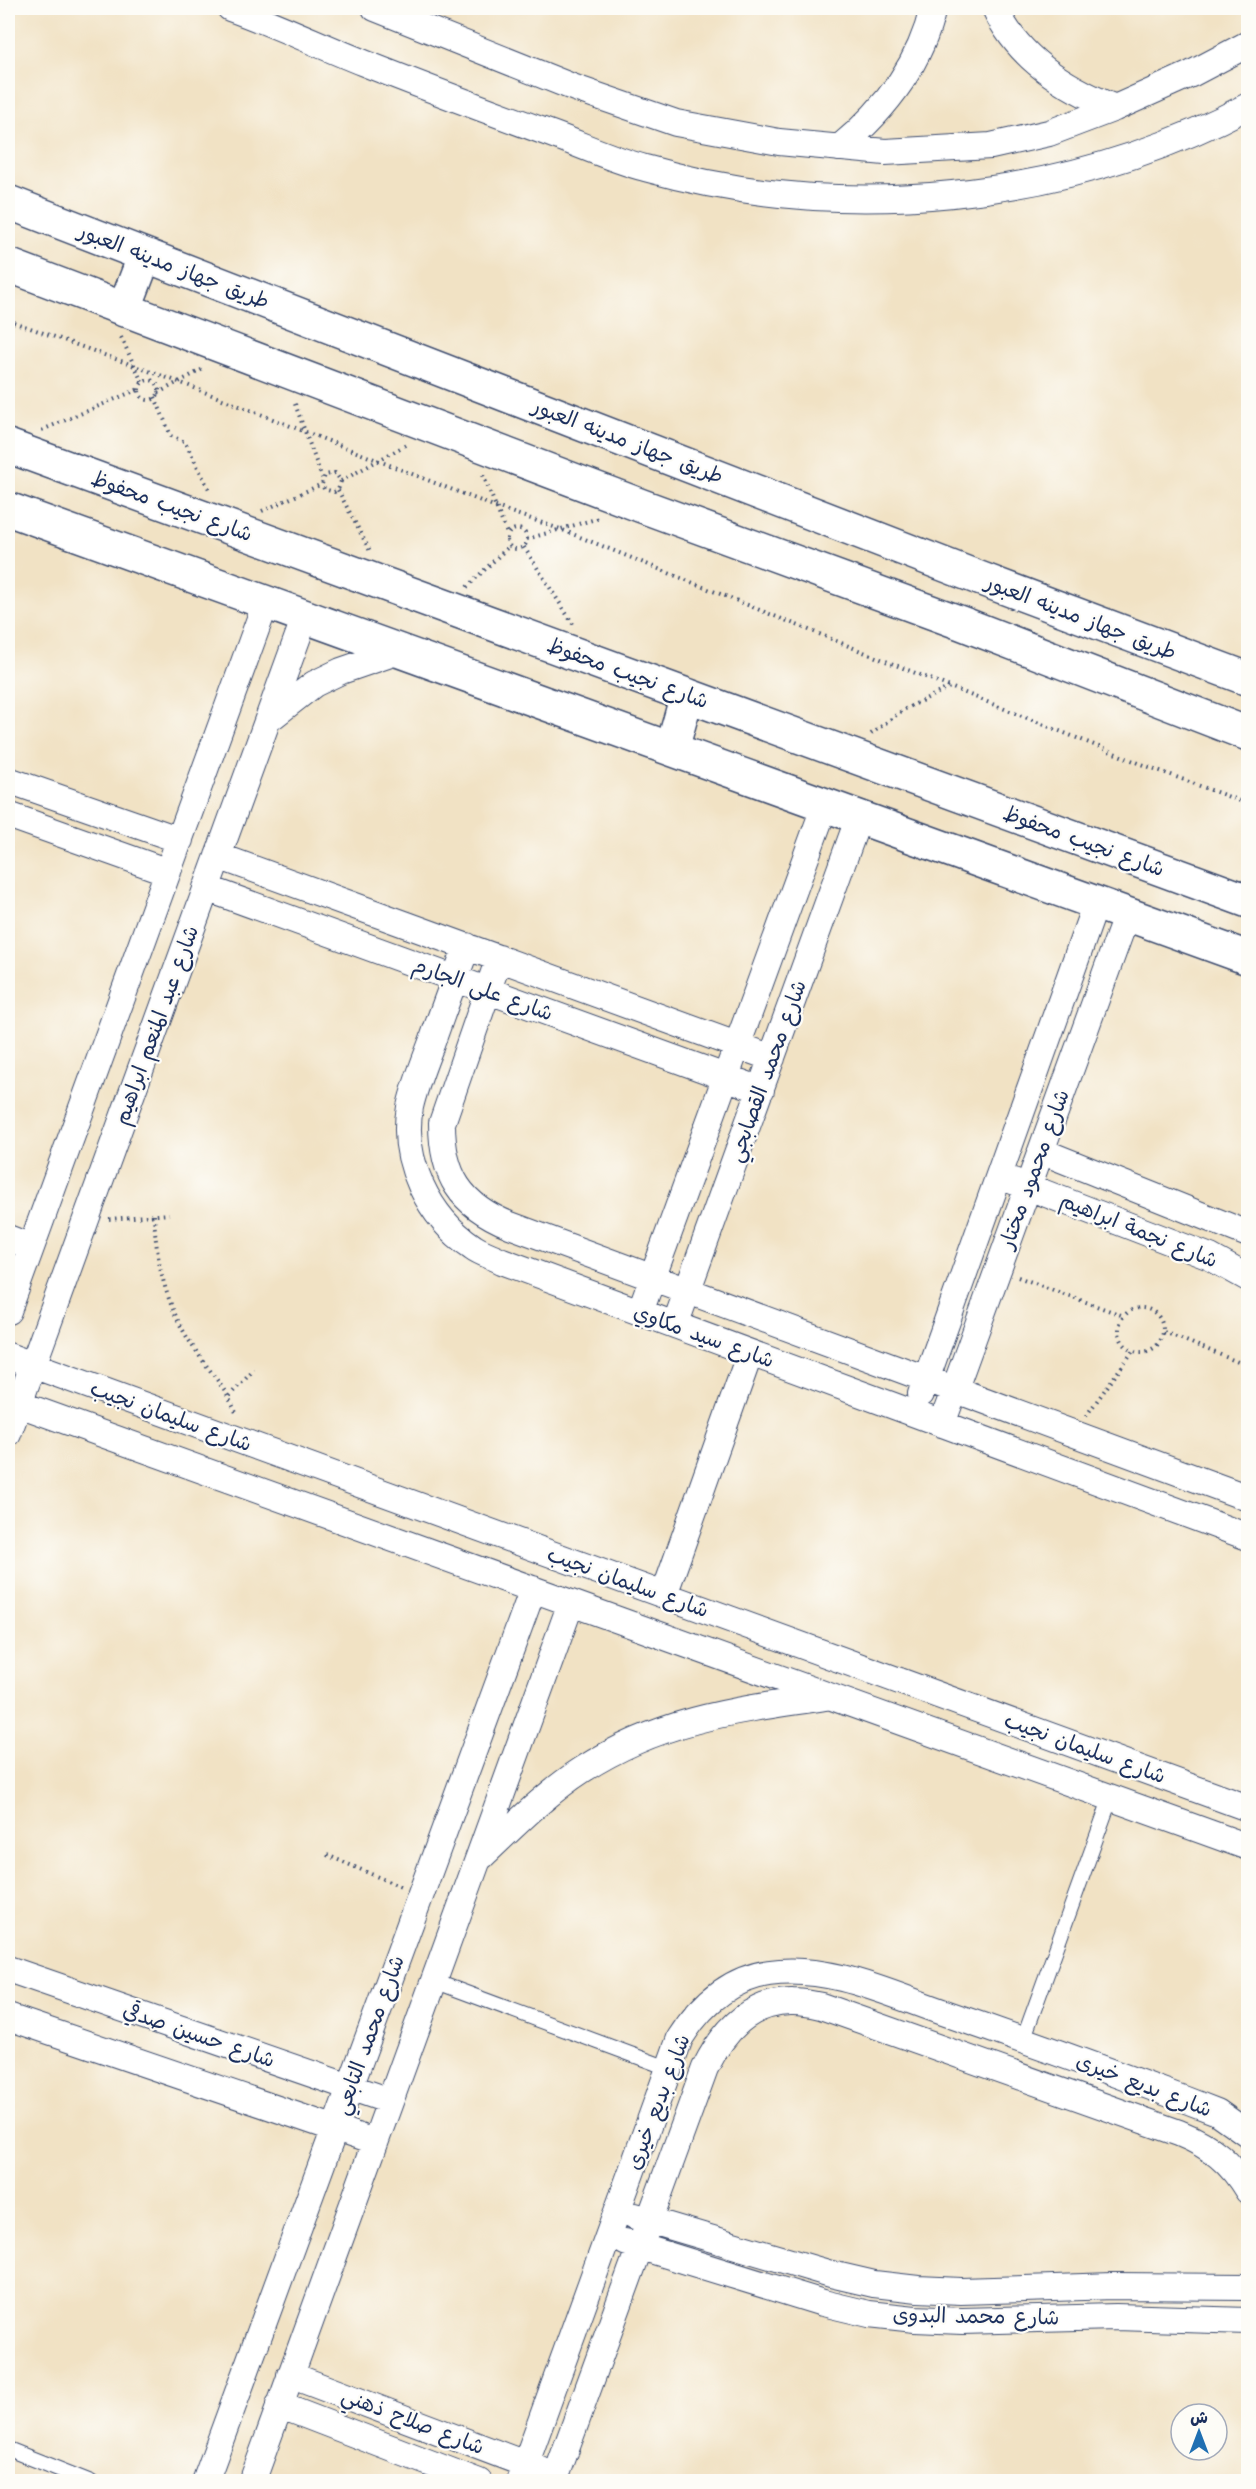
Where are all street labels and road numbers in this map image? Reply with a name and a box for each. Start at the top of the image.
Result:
street label: طريق جهاز مدينه العبور [71,215,274,319]
street label: طريق جهاز مدينه العبور [525,390,728,494]
street label: شارع نجيب محفوظ [86,463,257,552]
street label: طريق جهاز مدينه العبور [978,566,1181,670]
street label: شارع نجيب محفوظ [542,630,713,719]
street label: شارع نجيب محفوظ [998,798,1169,887]
street label: شارع عبد المنعم ابراهيم [106,921,209,1130]
street label: شارع على الجارم [408,950,557,1031]
street label: شارع محمد القصابجي [720,976,818,1168]
street label: شارع محمود مختار [991,1085,1080,1256]
street label: شارع نجمة ابراهيم [1055,1185,1222,1278]
street label: شارع سيد مكاوي [628,1297,778,1378]
street label: شارع سليمان نجيب [85,1373,256,1462]
street label: شارع سليمان نجيب [542,1539,713,1628]
street label: شارع سليمان نجيب [999,1705,1170,1794]
street label: شارع محمد التابعي [326,1951,416,2120]
street label: شارع حسين صدقي [118,1995,279,2078]
street label: شارع بديع خيرى [618,2030,700,2175]
street label: شارع بديع خيرى [1071,2045,1216,2127]
street label: شارع محمد البدوى [892,2300,1060,2335]
street label: شارع صلاح ذهني [336,2380,489,2466]

